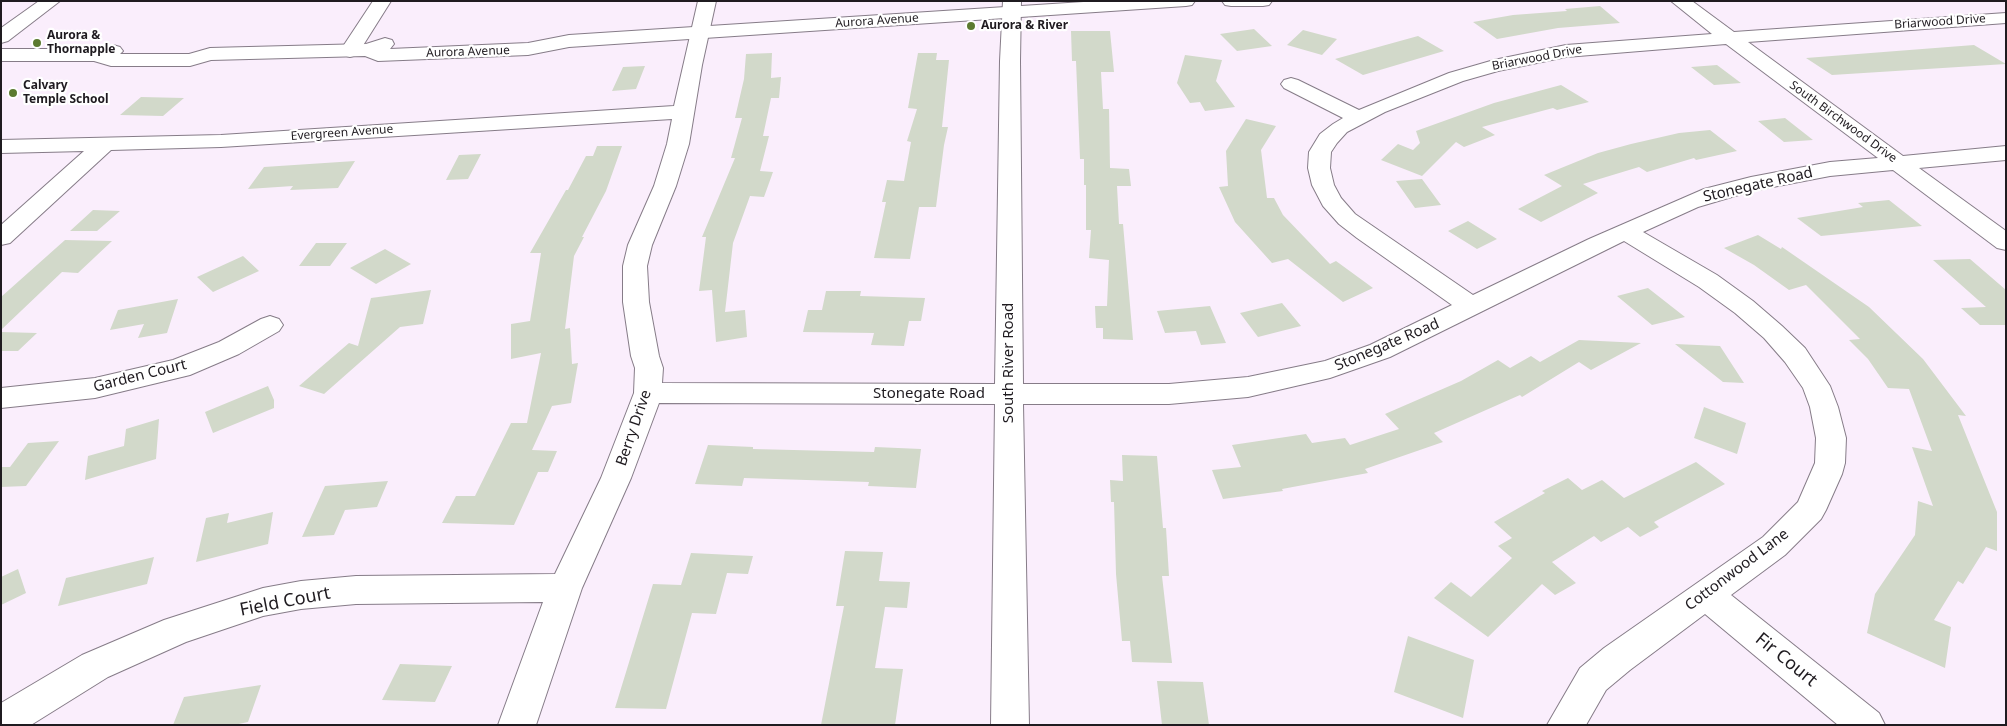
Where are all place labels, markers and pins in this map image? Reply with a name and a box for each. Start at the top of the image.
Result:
place label: Aurora & River [981,19,1068,33]
marker: Aurora & River [965,20,977,32]
place label: Aurora & Thornapple [47,29,115,57]
marker: Aurora & Thornapple [31,37,43,49]
place label: Calvary Temple School [23,79,109,107]
marker: Calvary Temple School [7,87,19,99]

